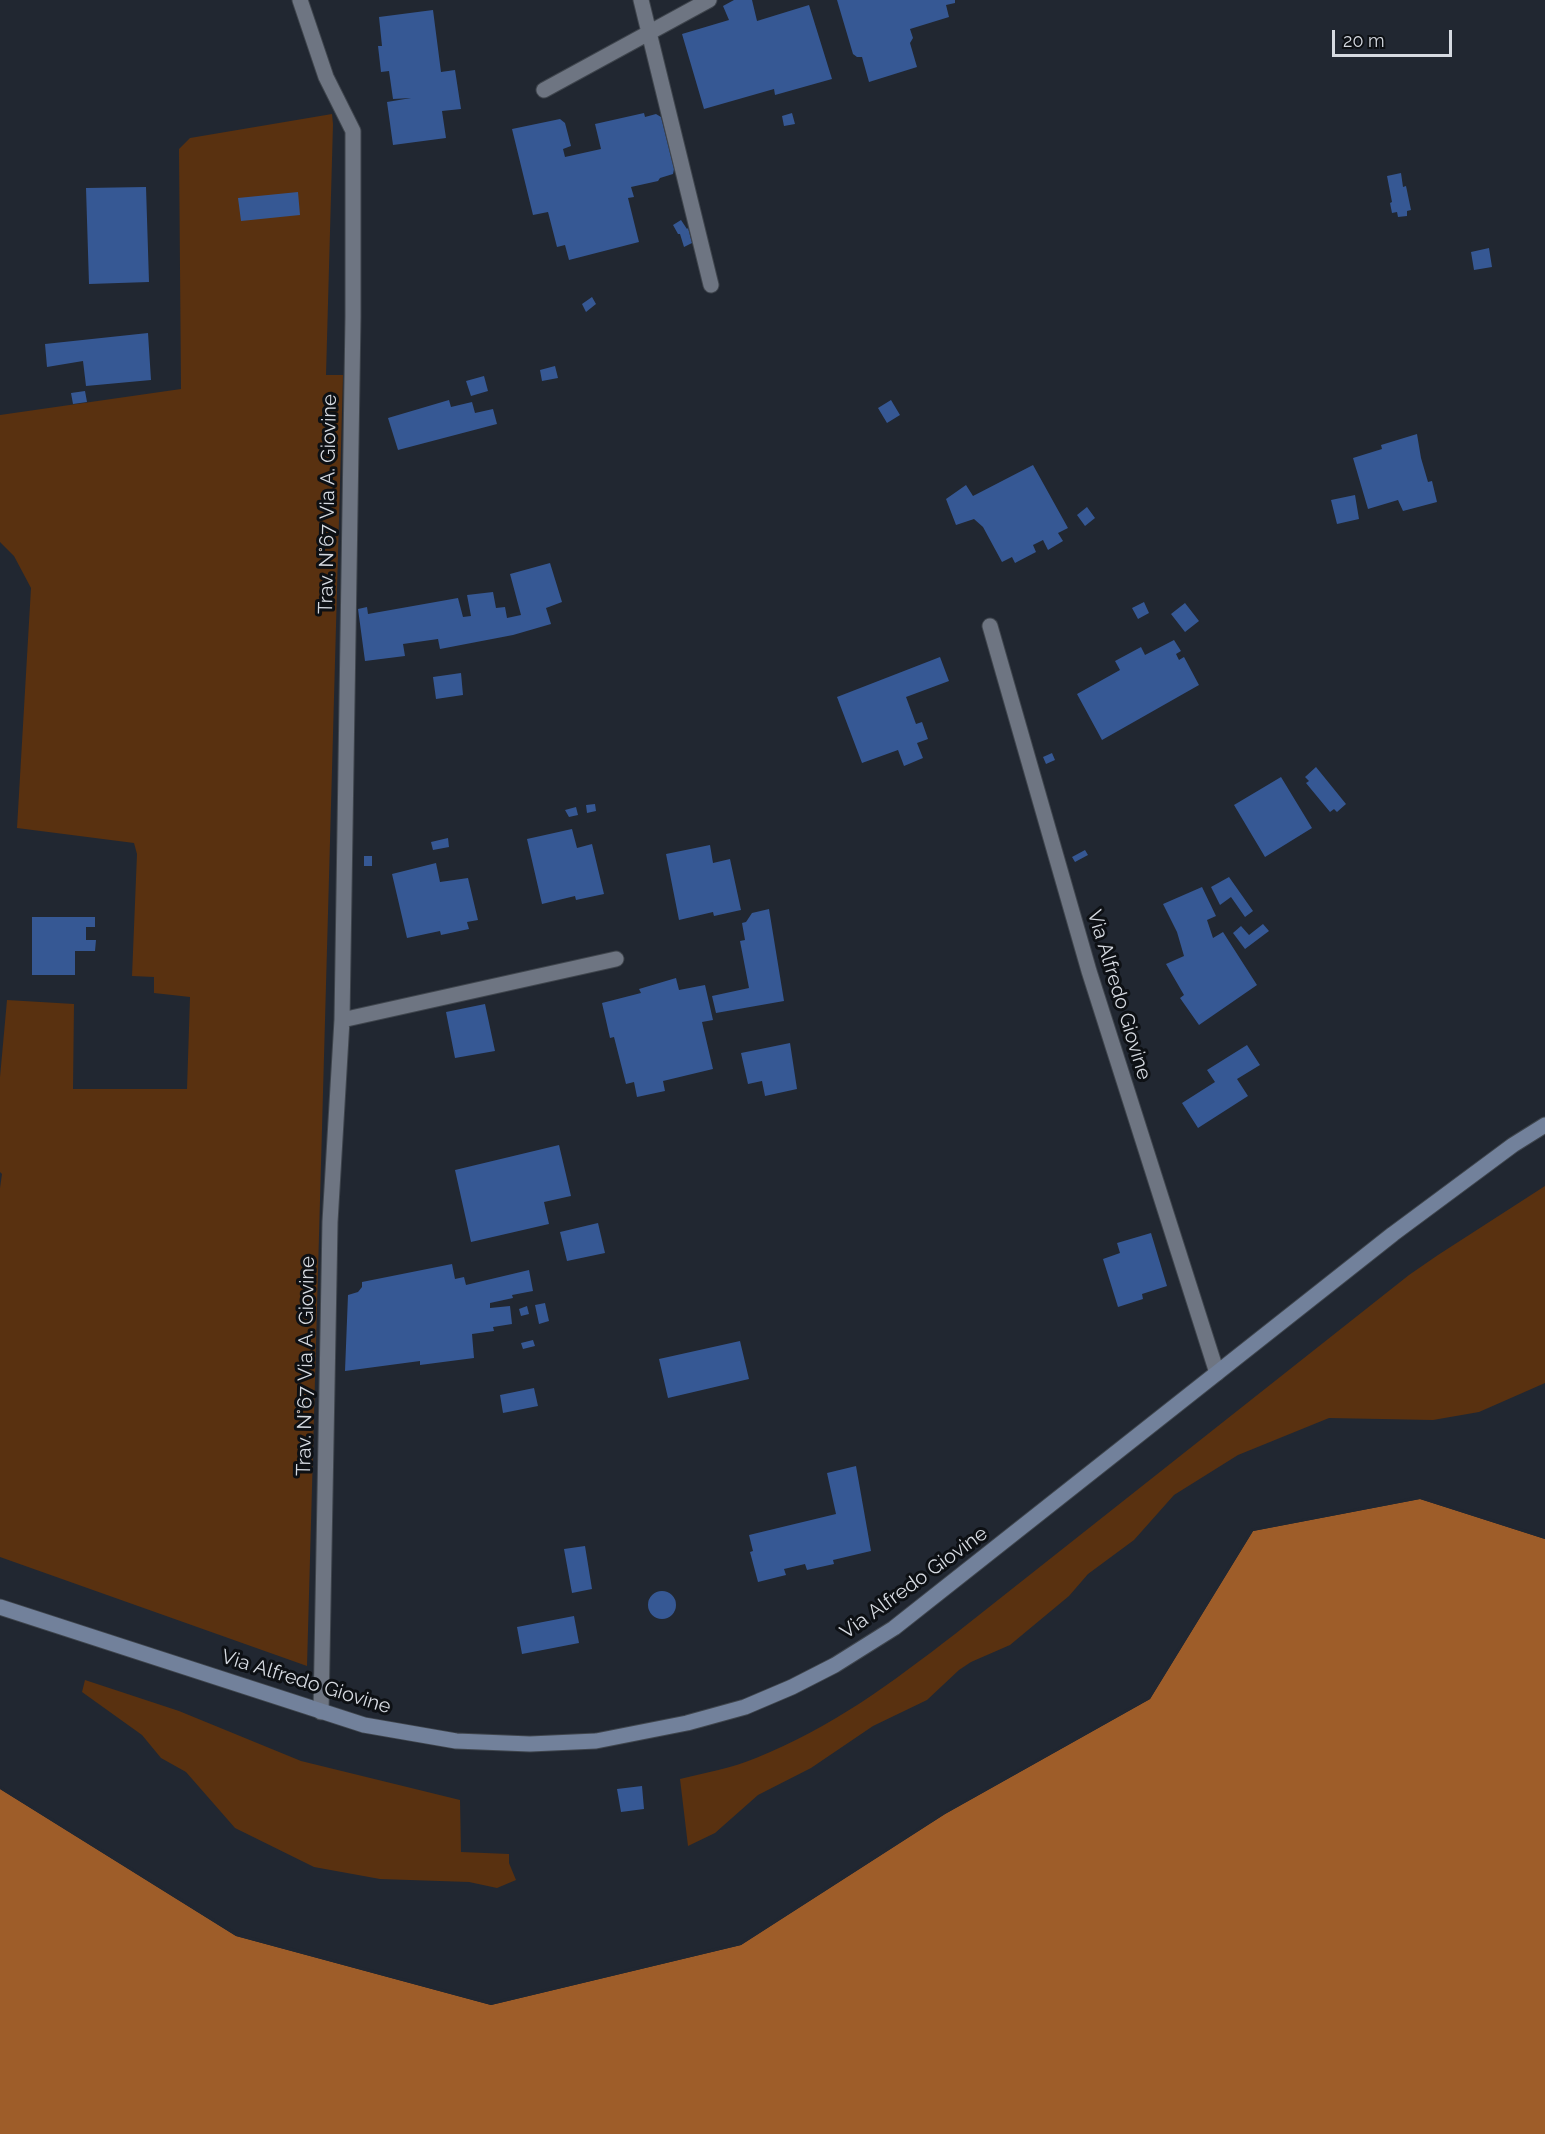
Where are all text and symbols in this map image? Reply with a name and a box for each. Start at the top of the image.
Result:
scale bar [1335,18,1455,56]
text: 20 m [1343,30,1385,51]
street label: Trav. N°67 Via A. Giovine [314,394,342,614]
street label: Via Alfredo Giovine [1082,907,1156,1083]
street label: Trav. N°67 Via A. Giovine [292,1256,320,1476]
street label: Via Alfredo Giovine [836,1522,992,1644]
street label: Via Alfredo Giovine [218,1645,394,1719]

